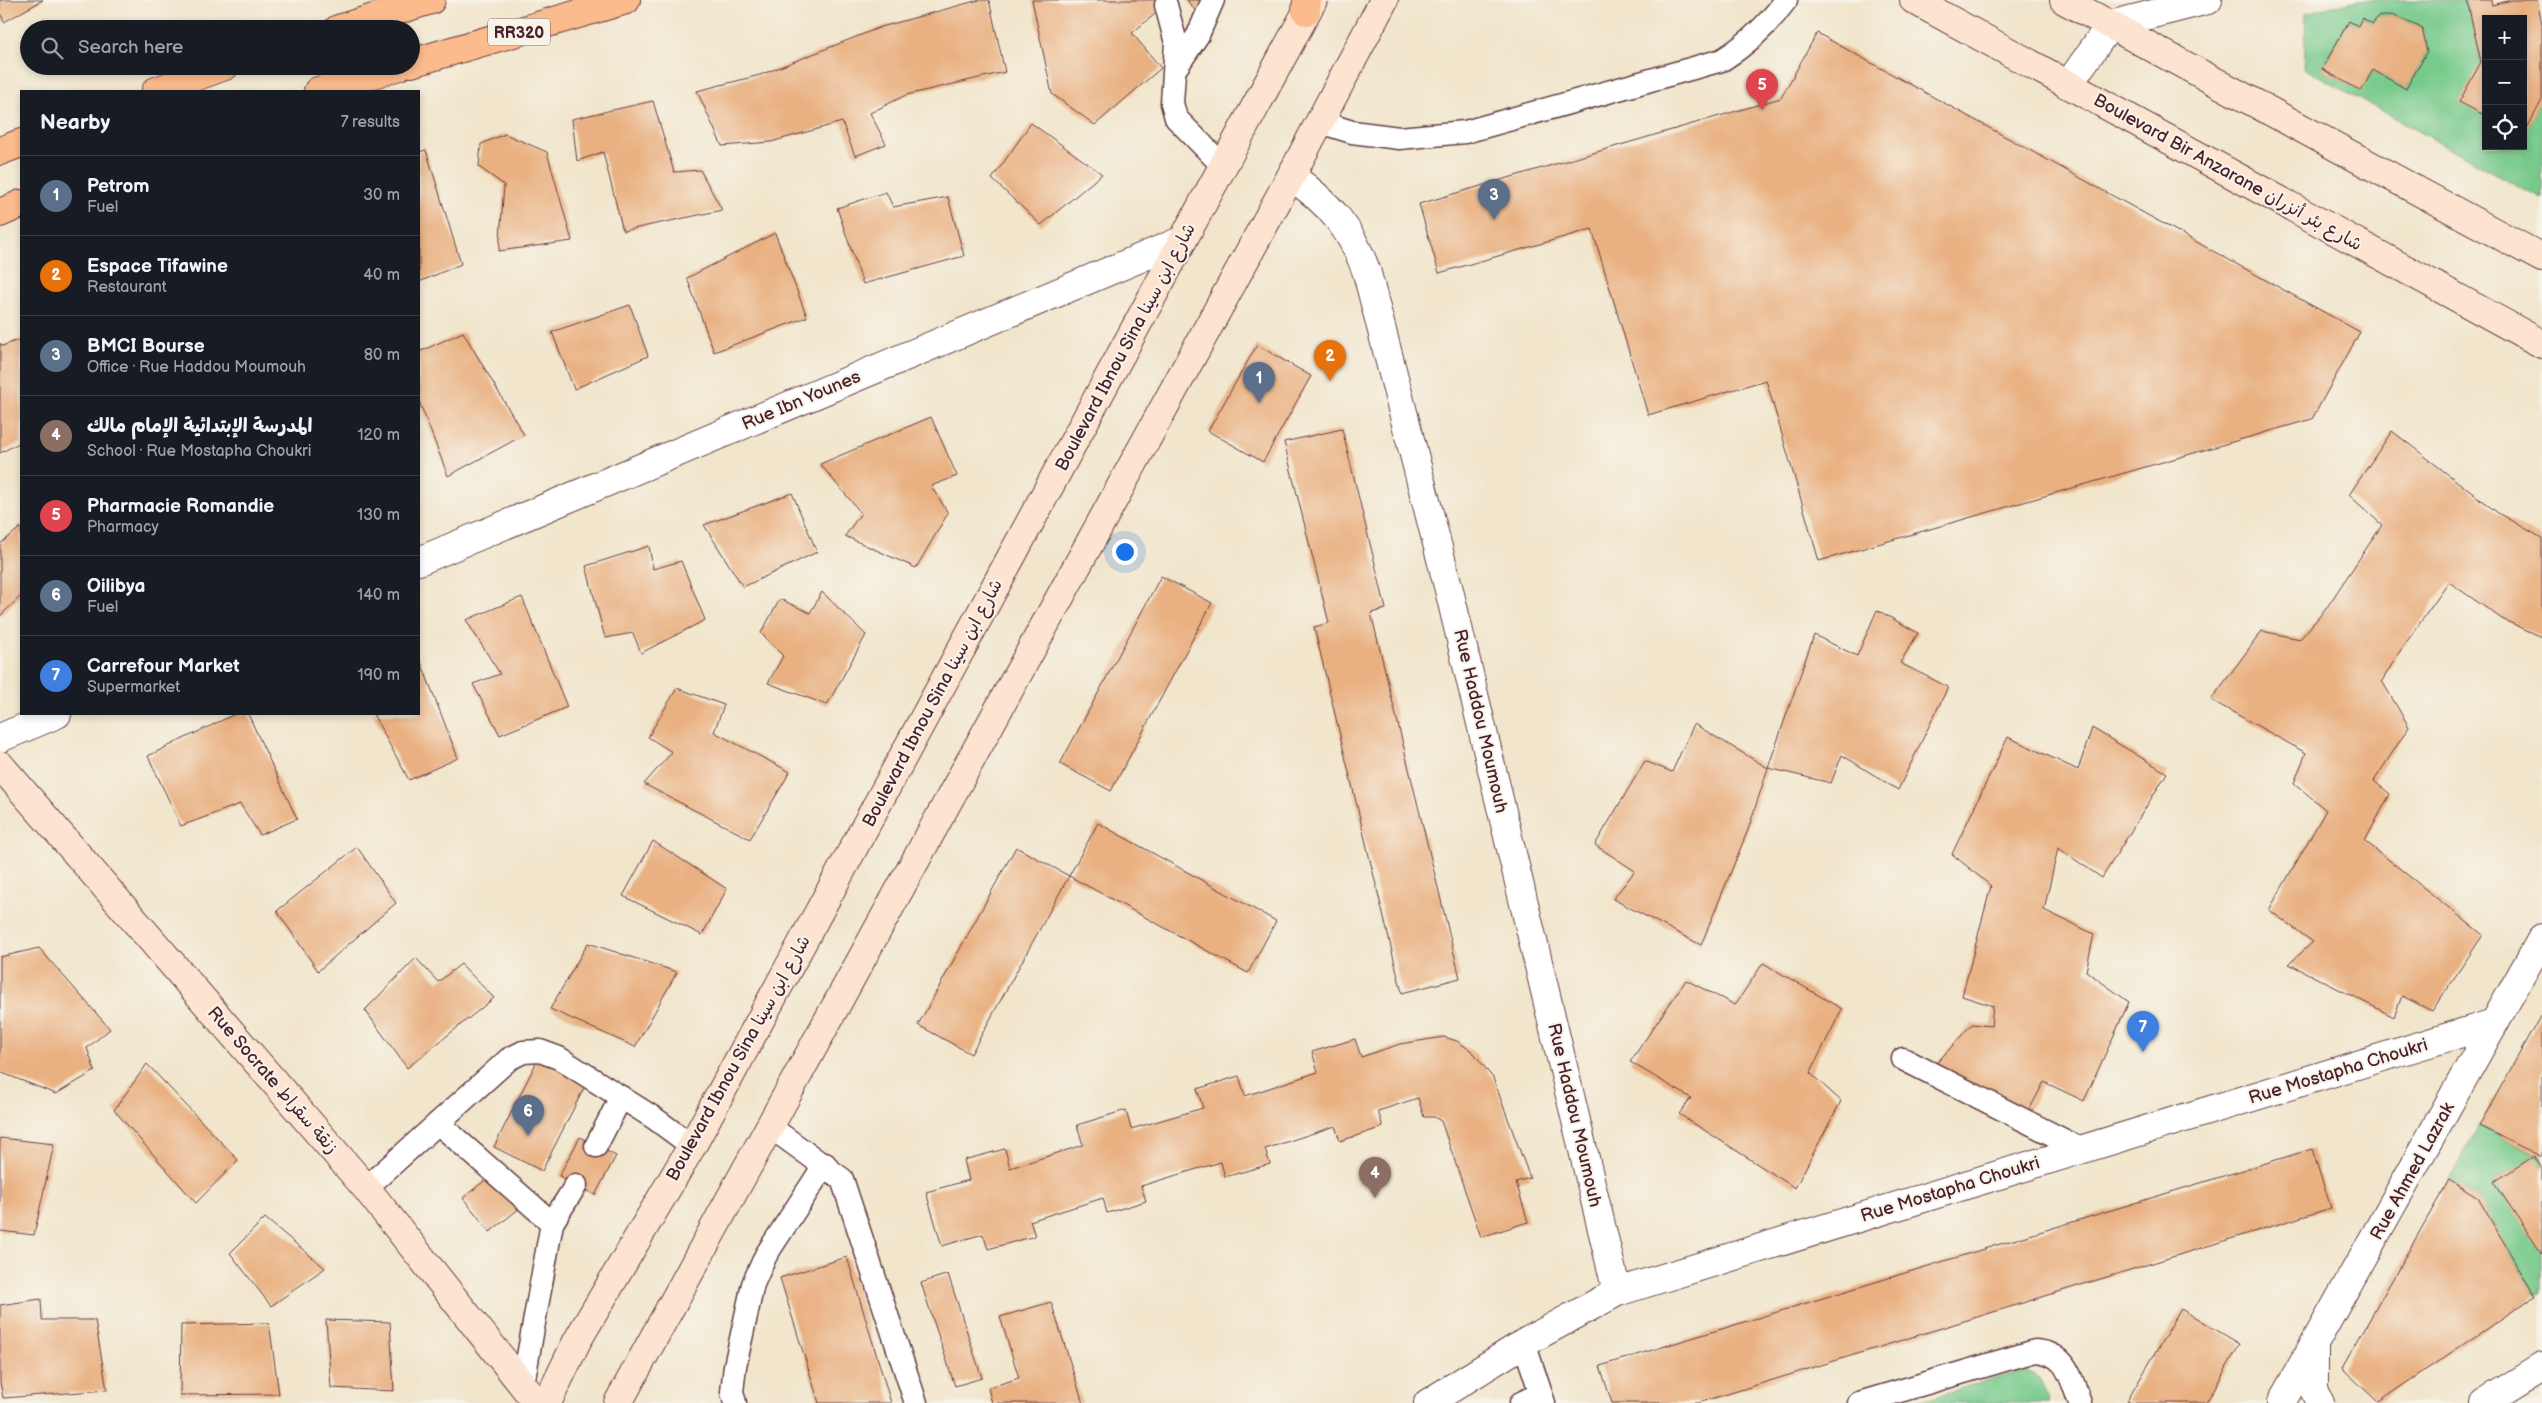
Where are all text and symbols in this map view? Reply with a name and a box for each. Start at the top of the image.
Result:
map controls [2482,15,2527,150]
button: + [2482,15,2527,60]
road number: RR320 [488,18,550,46]
search box [20,20,420,75]
icon: search [38,34,66,62]
text: Search here [78,36,183,59]
button: − [2482,60,2527,105]
pin: 5 [1746,69,1778,110]
street label: Boulevard Bir Anzarane شارع بئر أنزران [2089,90,2366,256]
button: locate [2482,105,2527,150]
text: Nearby [40,110,110,135]
text: 7 results [341,113,400,132]
text: Petrom [87,175,149,198]
pin: 3 [1478,179,1510,220]
text: 1 [53,186,59,205]
text: 30 m [363,186,400,205]
text: Fuel [87,198,118,217]
street label: Boulevard Ibnou Sina شارع ابن سينا [1051,220,1201,475]
text: Espace Tifawine [87,255,228,278]
text: 2 [51,266,61,285]
text: 40 m [363,266,400,285]
text: Restaurant [87,278,167,297]
text: BMCI Bourse [87,335,205,358]
pin: 2 [1314,340,1346,381]
text: 3 [51,346,61,365]
text: 80 m [364,346,400,365]
text: Office · Rue Haddou Moumouh [87,358,306,377]
pin: 1 [1243,362,1275,403]
street label: Rue Ibn Younes [739,366,864,435]
text: المدرسة الإبتدائية الإمام مالك [87,415,312,438]
text: 4 [51,426,61,445]
text: 120 m [357,426,400,445]
text: School · Rue Mostapha Choukri [87,442,312,461]
text: Pharmacie Romandie [87,495,274,518]
text: 5 [51,506,61,525]
text: 130 m [357,506,400,525]
text: Pharmacy [87,518,159,537]
your location [1112,539,1138,565]
text: Oilibya [87,575,145,598]
street label: Boulevard Ibnou Sina شارع ابن سينا [858,576,1008,831]
text: 6 [51,586,61,605]
text: 140 m [357,586,400,605]
text: Fuel [87,598,118,617]
street label: Rue Haddou Moumouh [1449,627,1512,815]
text: Carrefour Market [87,655,239,678]
text: 7 [52,666,60,685]
text: 190 m [358,666,400,685]
text: Supermarket [87,678,180,697]
street label: Boulevard Ibnou Sina شارع ابن سينا [662,932,816,1185]
street label: Rue Socrate زنقة سقراط [203,1002,342,1158]
pin: 7 [2127,1011,2159,1052]
street label: Rue Haddou Moumouh [1543,1021,1606,1209]
street label: Rue Mostapha Choukri [2246,1034,2430,1109]
pin: 6 [512,1095,544,1136]
street label: Rue Ahmed Lazrak [2366,1099,2459,1244]
street label: Rue Mostapha Choukri [1858,1152,2042,1227]
pin: 4 [1359,1157,1391,1198]

